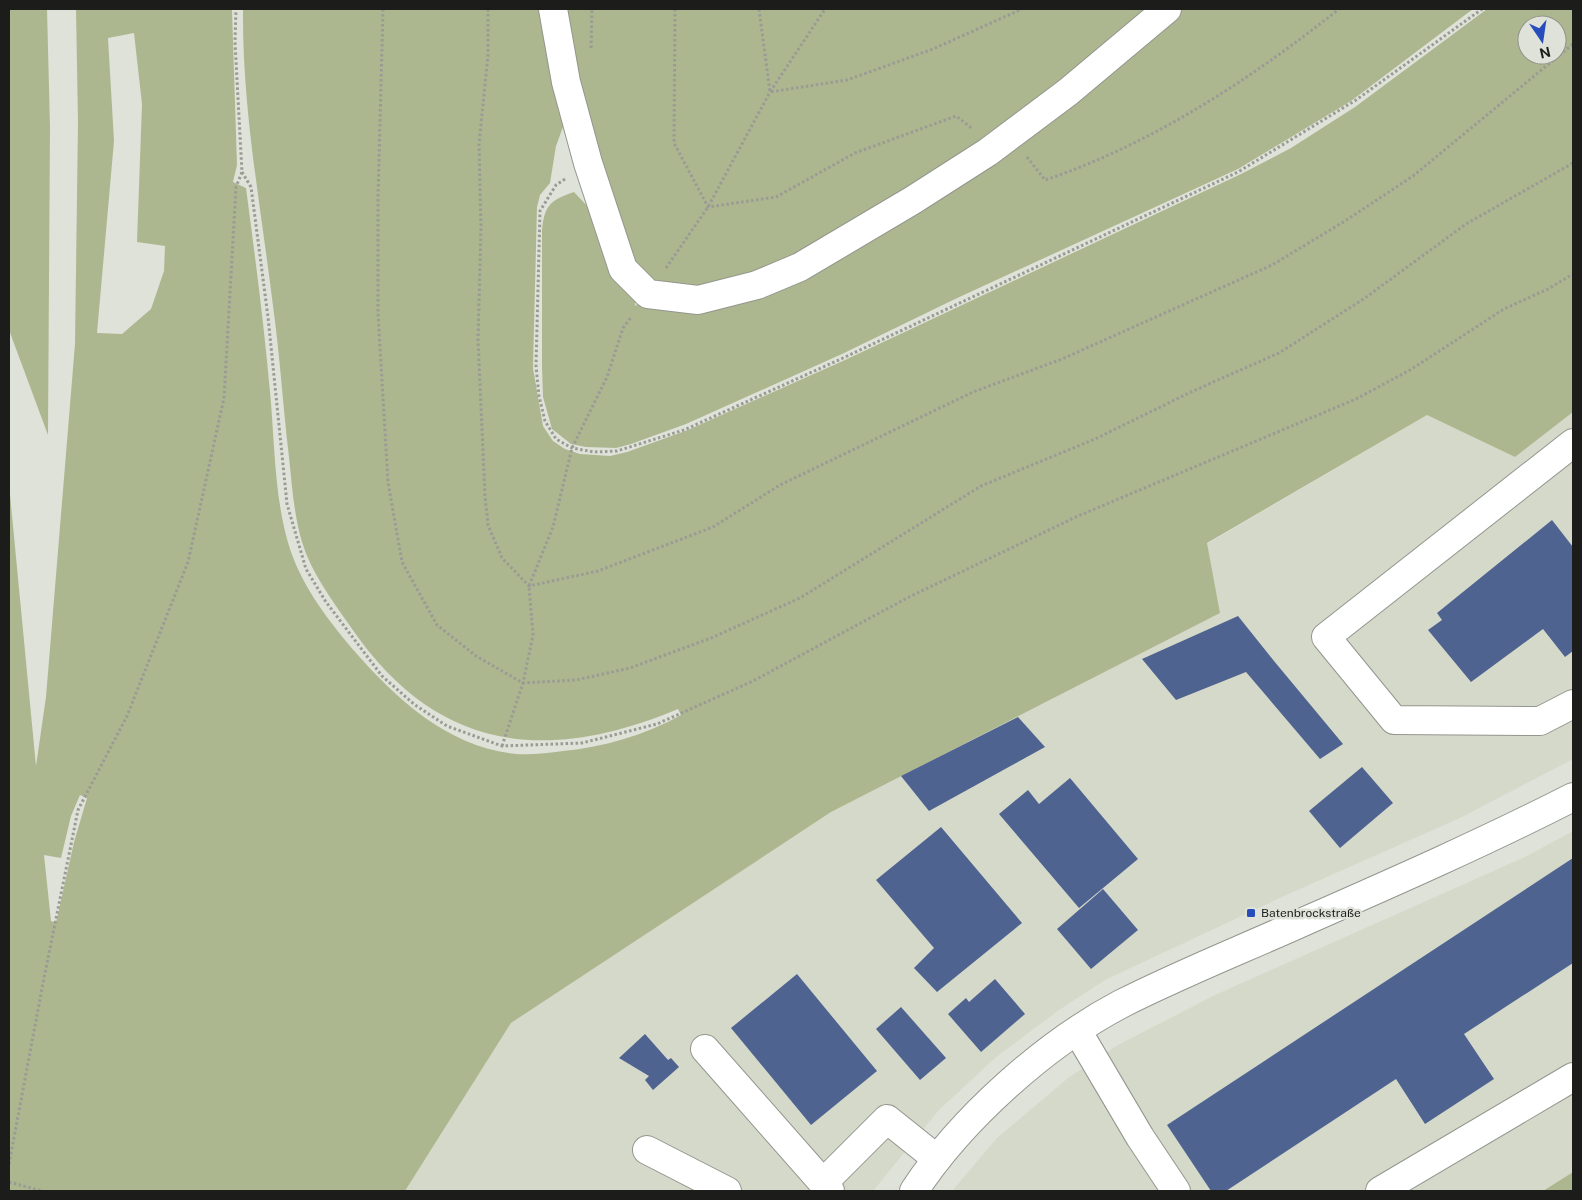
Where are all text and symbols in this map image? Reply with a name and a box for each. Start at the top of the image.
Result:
north arrow [1517,15,1567,65]
text: N [1538,44,1552,62]
place label: Batenbrockstraße [1261,906,1361,920]
marker: Batenbrockstraße [1245,907,1257,919]

